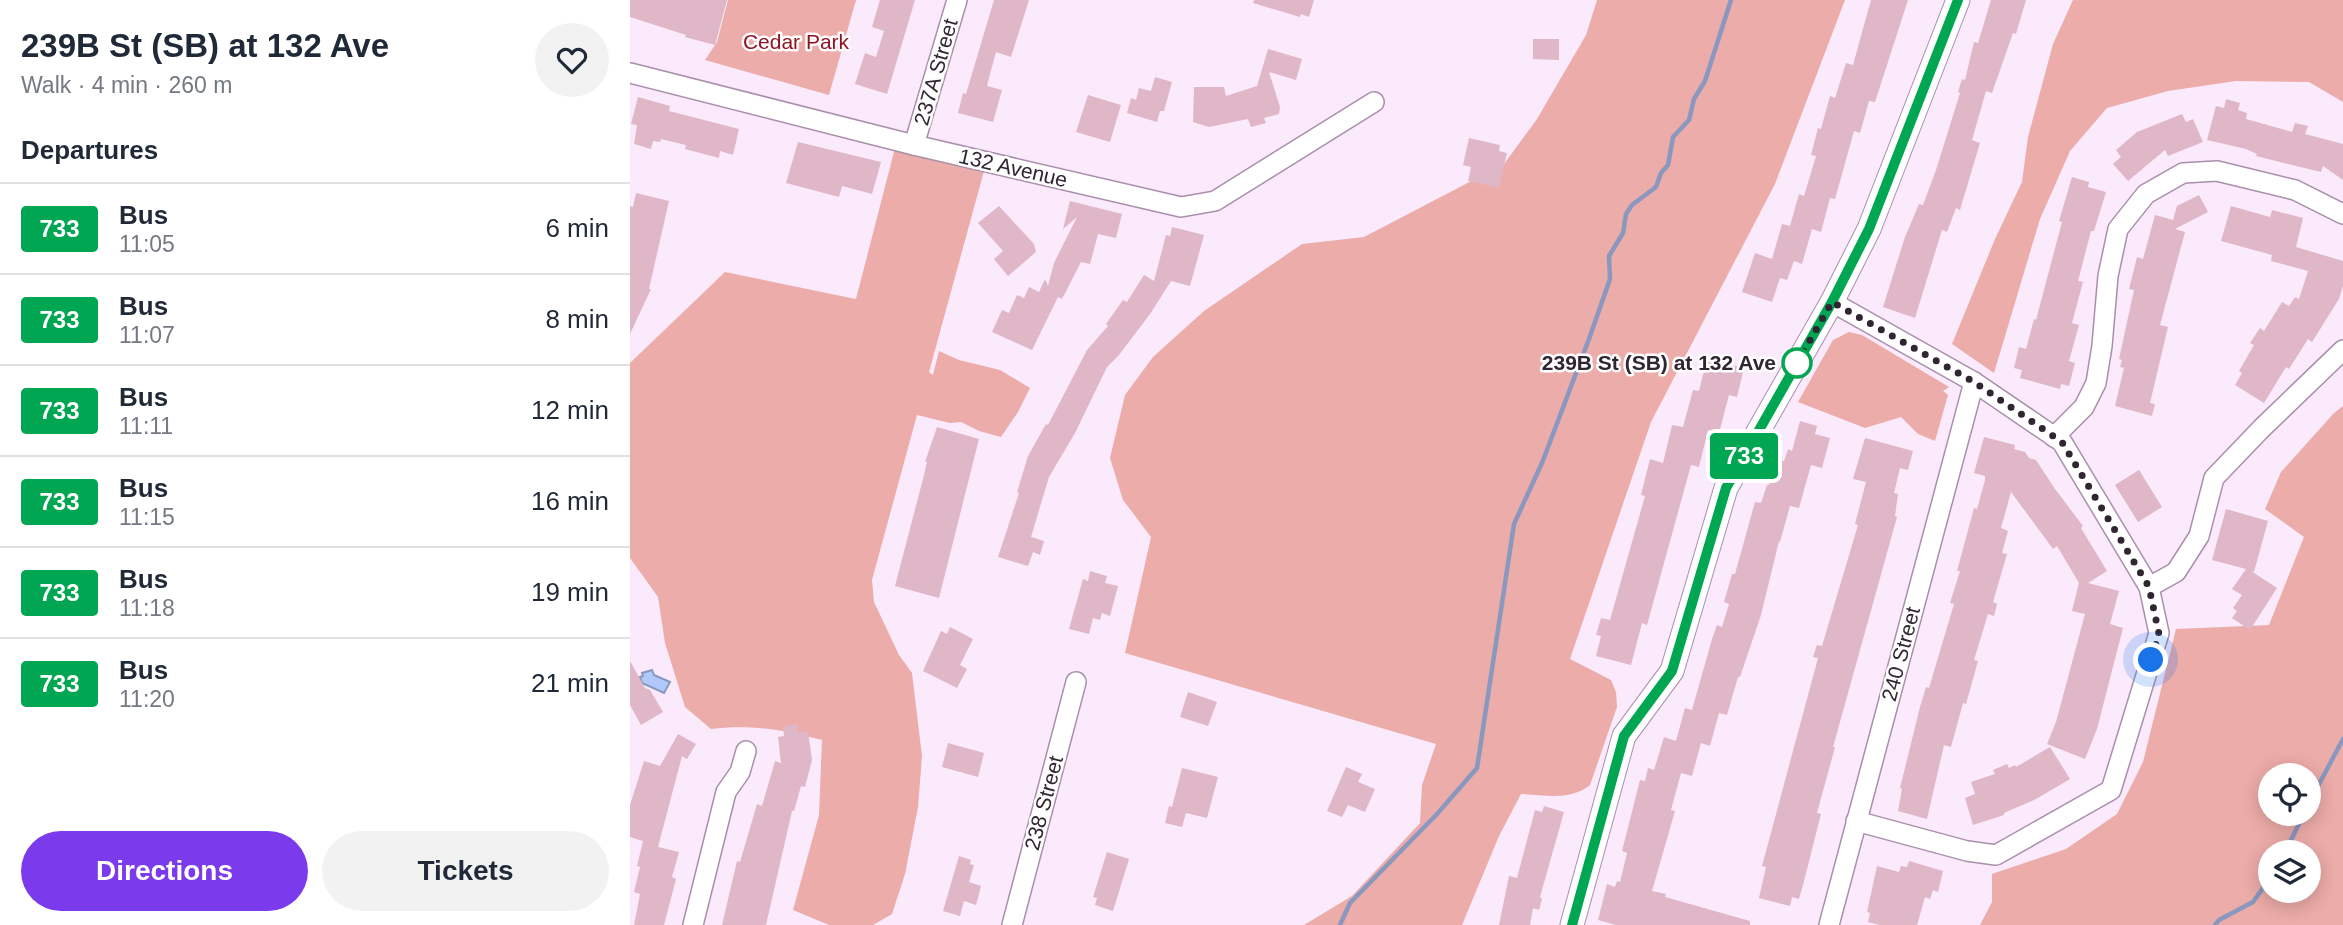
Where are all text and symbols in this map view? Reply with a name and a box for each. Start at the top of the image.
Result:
street label: 237A Street [909,16,962,128]
button: heart [535,23,609,97]
text: 239B St (SB) at 132 Ave [21,27,389,64]
park label: Cedar Park [743,30,850,53]
text: Walk · 4 min · 260 m [21,72,232,98]
text: Departures [21,135,158,165]
street label: 132 Avenue [957,144,1070,191]
text: Bus [119,200,168,230]
text: 6 min [545,213,609,243]
text: 733 [39,215,80,242]
text: 11:05 [119,231,175,257]
text: Bus [119,291,168,321]
text: 8 min [545,304,609,334]
text: 733 [39,306,80,333]
text: 11:07 [119,322,175,348]
marker: 239B St (SB) at 132 Ave [1782,348,1812,378]
place label: 239B St (SB) at 132 Ave [1542,351,1776,374]
text: Bus [119,382,168,412]
text: 12 min [531,395,609,425]
text: 733 [39,397,80,424]
text: 11:11 [119,413,173,439]
line badge: 733 [1704,433,1784,479]
text: 733 [1724,442,1764,469]
text: Bus [119,473,168,503]
text: 16 min [531,486,609,516]
text: 733 [39,488,80,515]
text: 11:15 [119,504,175,530]
text: Bus [119,564,168,594]
text: 19 min [531,577,609,607]
text: 733 [39,579,80,606]
text: 11:18 [119,595,175,621]
street label: 240 Street [1877,604,1924,704]
your location [2133,642,2168,677]
text: Bus [119,655,168,685]
text: 21 min [531,668,609,698]
text: 733 [39,670,80,697]
text: 11:20 [119,686,175,712]
street label: 238 Street [1020,753,1067,853]
map controls [2258,763,2321,903]
button: locate [2258,763,2321,826]
button: Directions [21,831,308,911]
button: Tickets [322,831,609,911]
button: layers [2258,840,2321,903]

